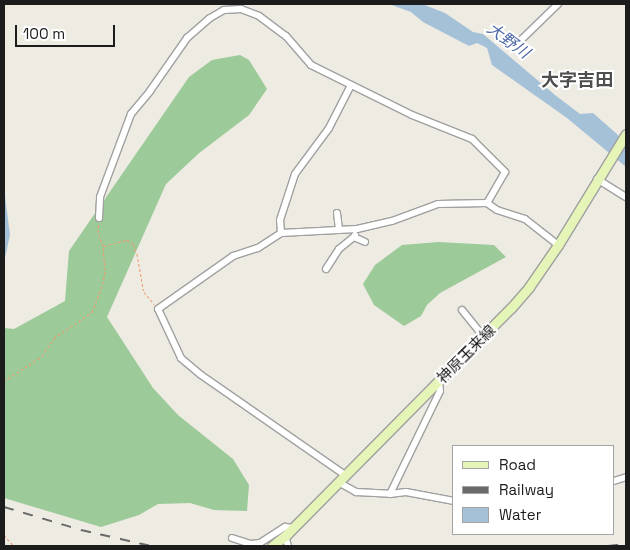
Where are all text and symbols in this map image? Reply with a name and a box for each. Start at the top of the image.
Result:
scale bar [18,15,118,47]
water label: 大野川 [483,19,533,63]
text: 100 m [23,24,65,43]
district label: 大字吉田 [541,69,613,91]
street label: 神原玉来線 [433,321,499,387]
legend [452,445,615,535]
text: Road [499,455,536,474]
text: Railway [499,480,554,499]
text: Water [499,505,541,524]

